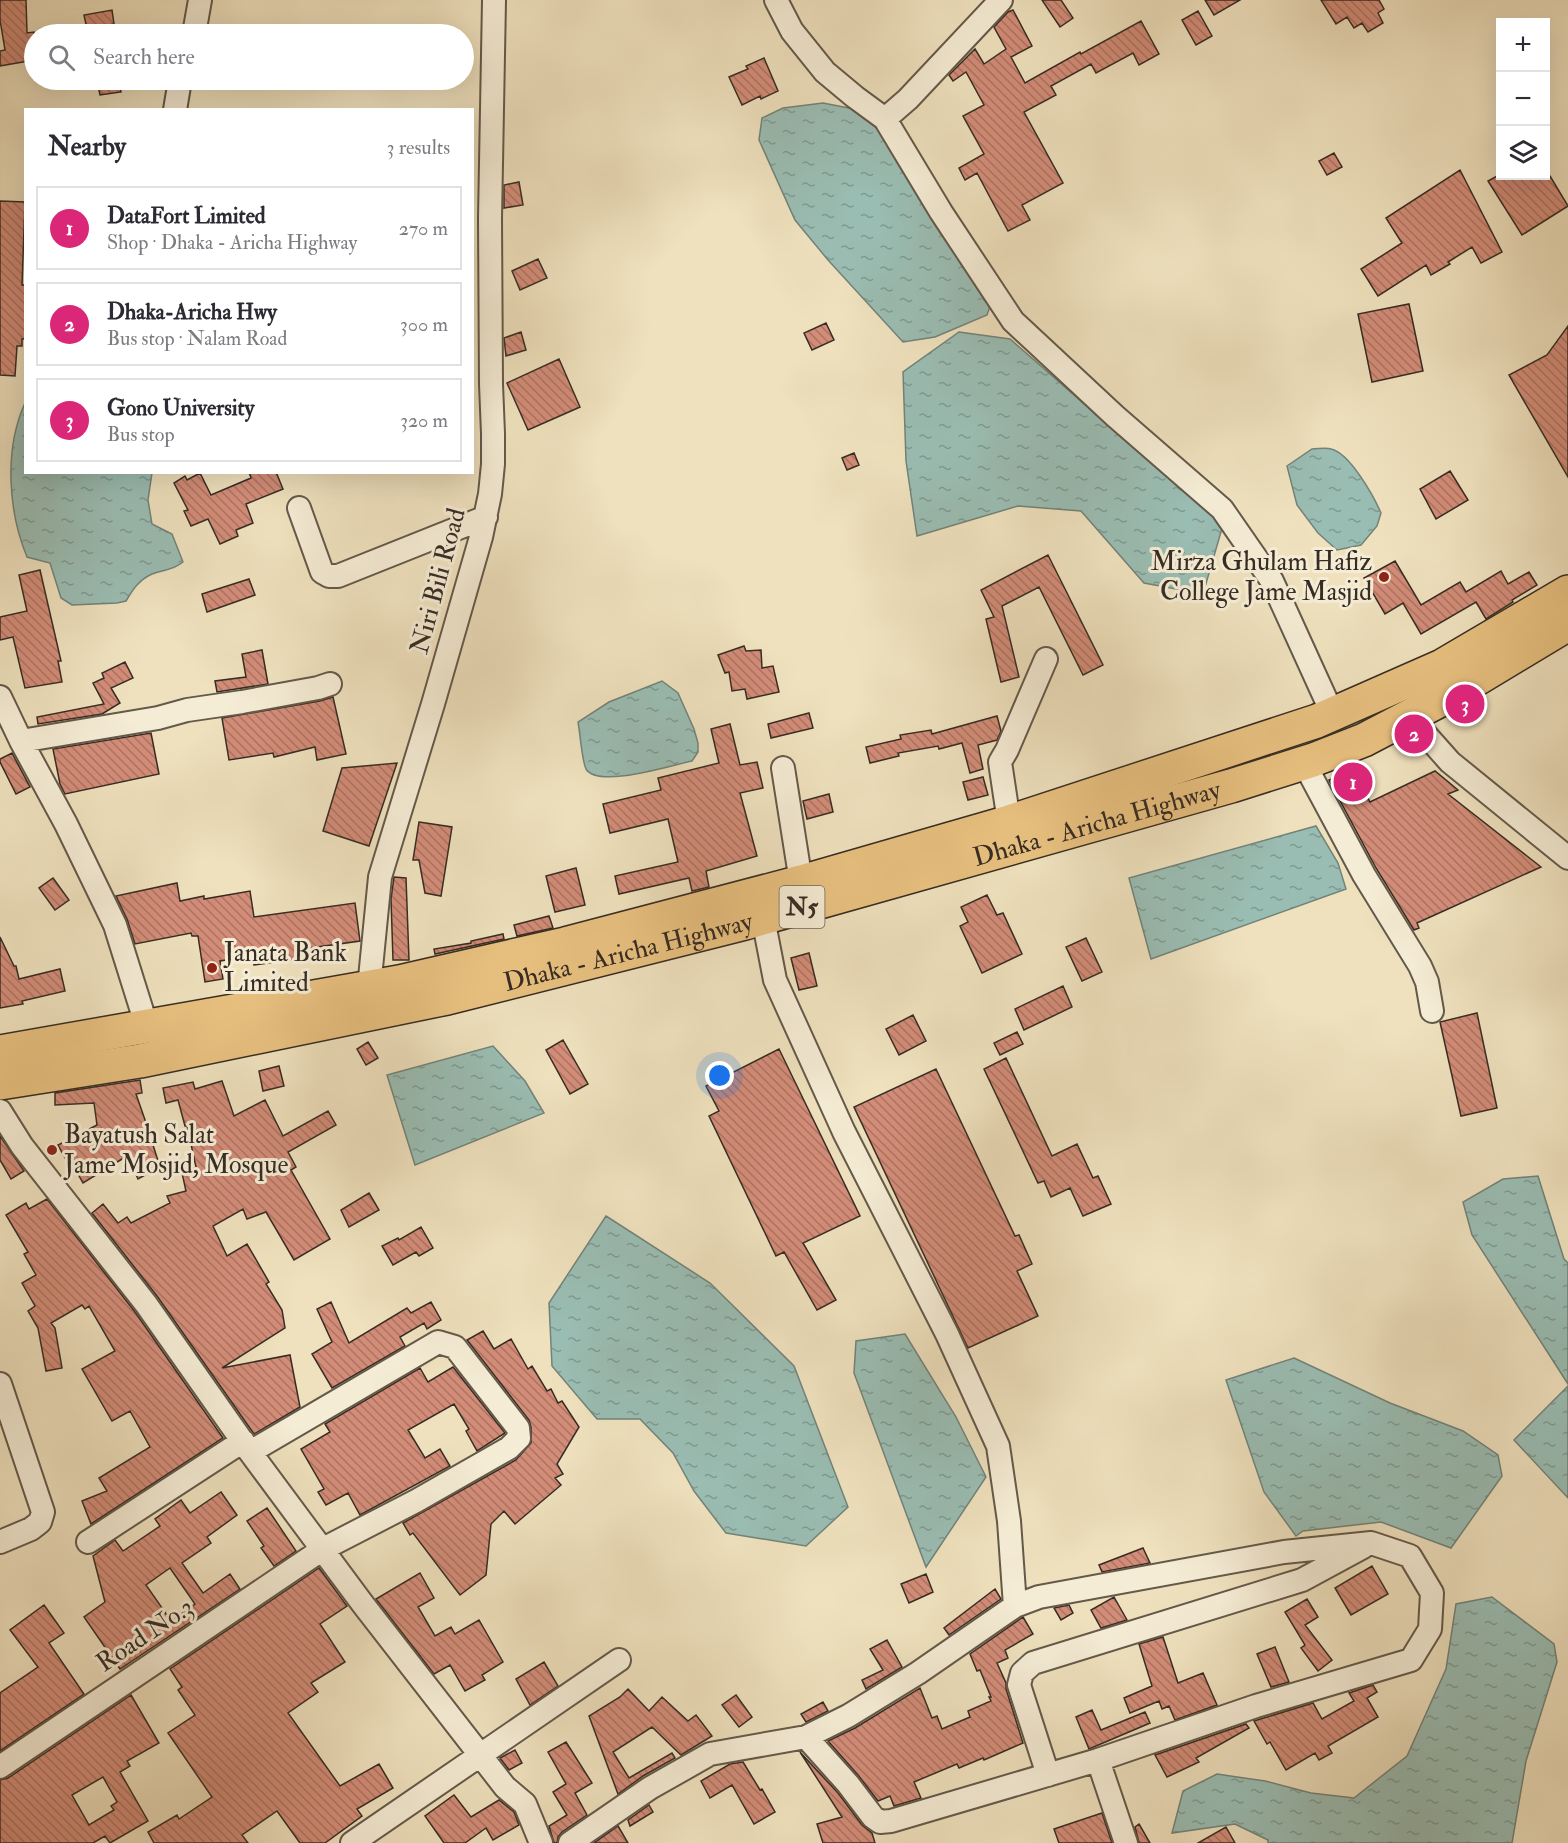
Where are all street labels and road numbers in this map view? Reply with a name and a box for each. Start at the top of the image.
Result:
street label: Niri Bili Road [403,505,473,657]
street label: Dhaka - Aricha Highway [969,774,1225,874]
road number: N5 [780,886,824,928]
street label: Dhaka - Aricha Highway [500,905,757,999]
street label: Road No.3 [90,1591,200,1679]

